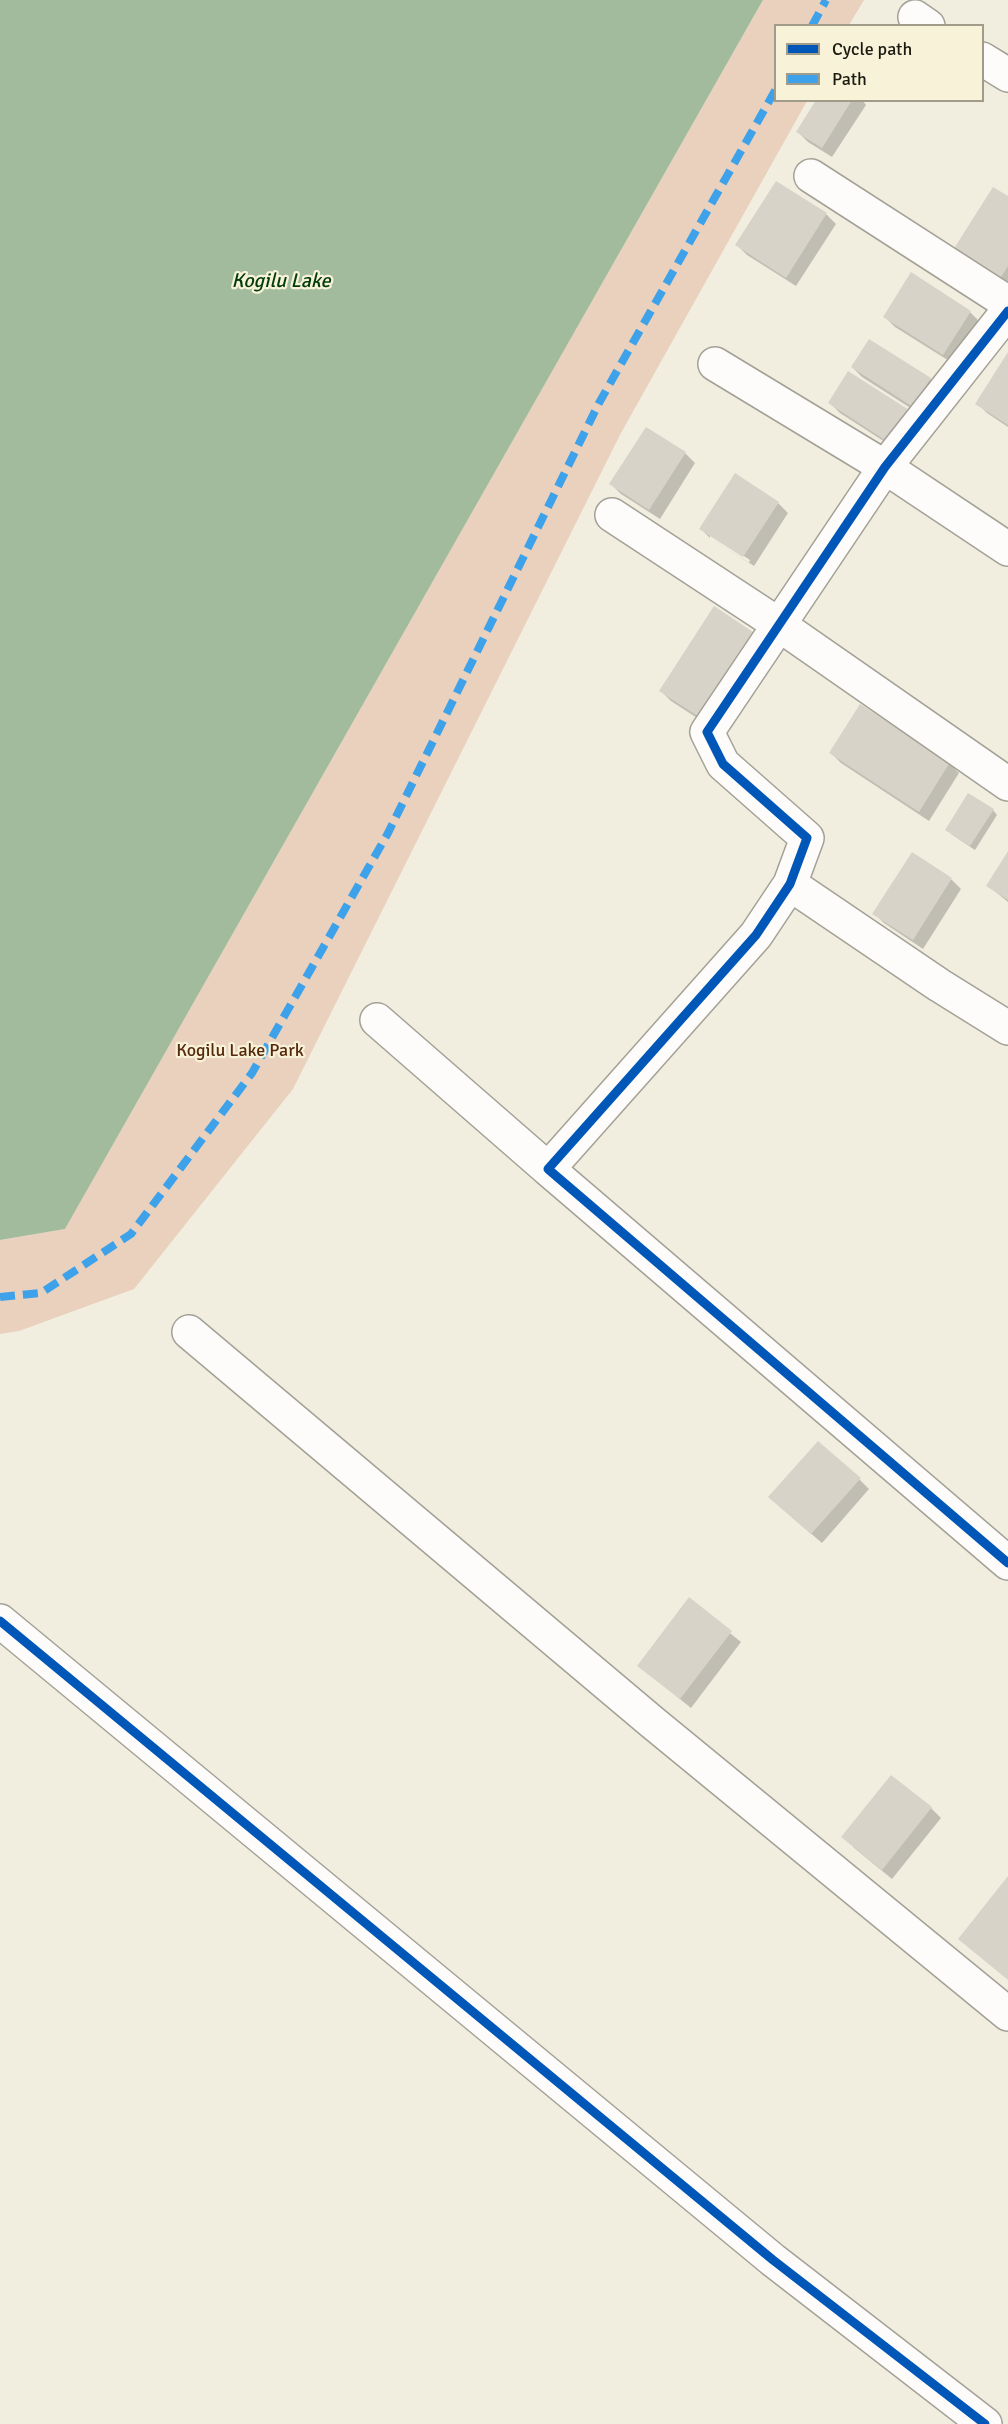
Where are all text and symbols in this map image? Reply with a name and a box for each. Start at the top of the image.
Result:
legend [774,24,984,102]
text: Cycle path [832,38,912,60]
text: Path [832,68,867,90]
water label: Kogilu Lake [232,270,330,294]
park label: Kogilu Lake Park [176,1040,304,1062]

